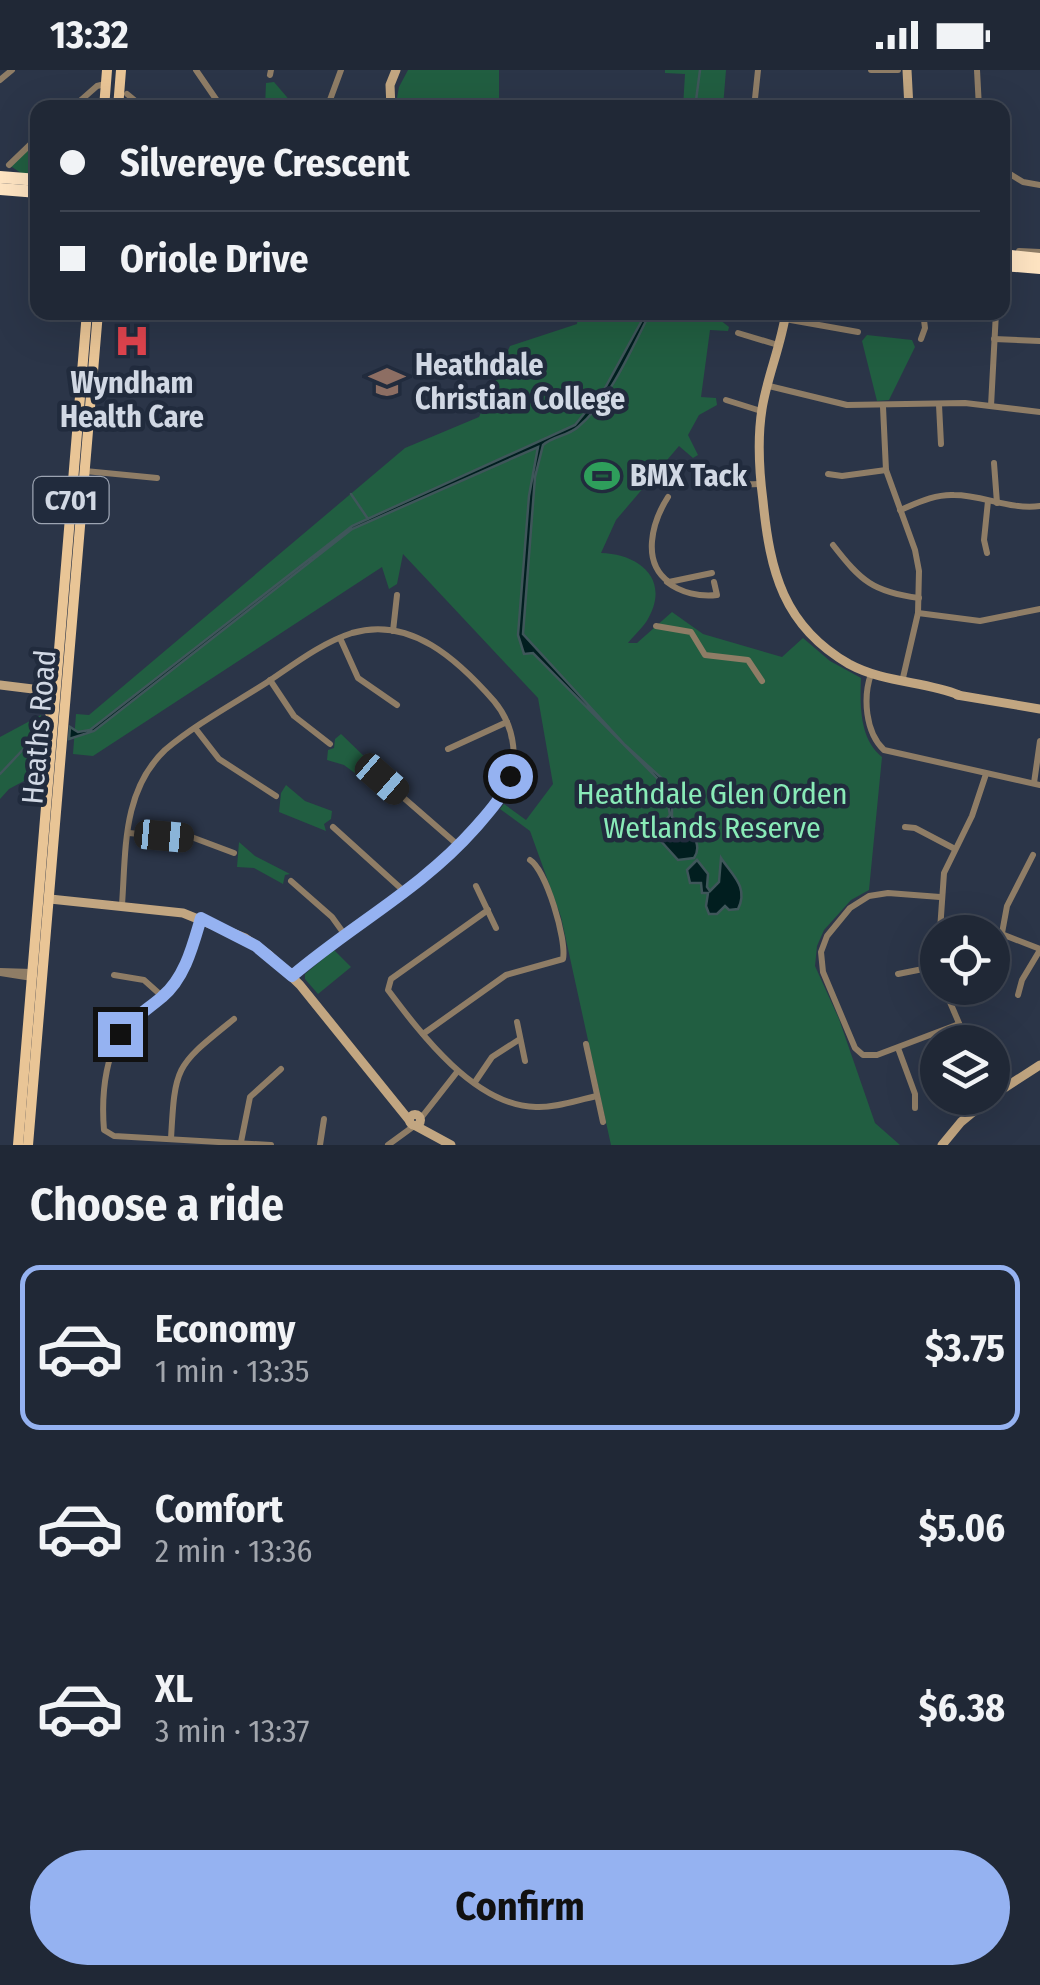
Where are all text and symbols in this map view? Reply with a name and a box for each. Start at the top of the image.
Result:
text: 13:32 [50,12,129,58]
text: Silvereye Crescent [120,140,410,186]
text: Oriole Drive [120,236,309,282]
hospital icon: Wyndham Health Care [113,322,151,360]
place label: Heathdale Christian College [415,347,625,417]
school or university icon: Heathdale Christian College [368,363,406,401]
place label: Wyndham Health Care [60,365,204,435]
sports icon: BMX Tack [583,457,621,495]
place label: BMX Tack [630,458,748,494]
road number: C701 [34,477,108,523]
street label: Heaths Road [14,648,64,806]
car [350,748,414,810]
route start [488,754,533,799]
park label: Heathdale Glen Orden Wetlands Reserve [577,776,848,846]
car [133,818,195,854]
map controls [920,915,1010,1115]
button: locate [920,915,1010,1005]
route end [98,1012,143,1057]
button: layers [920,1025,1010,1115]
text: Choose a ride [30,1178,284,1232]
icon: car [35,1303,125,1393]
text: Economy [155,1306,295,1352]
text: $3.75 [925,1325,1005,1371]
text: 1 min · 13:35 [155,1352,309,1390]
icon: car [35,1483,125,1573]
text: Comfort [155,1486,283,1532]
text: $5.06 [919,1505,1005,1551]
text: 2 min · 13:36 [155,1532,312,1570]
icon: car [35,1663,125,1753]
text: XL [155,1666,193,1712]
text: $6.38 [919,1685,1005,1731]
text: 3 min · 13:37 [155,1712,310,1750]
button: Confirm [30,1850,1010,1965]

